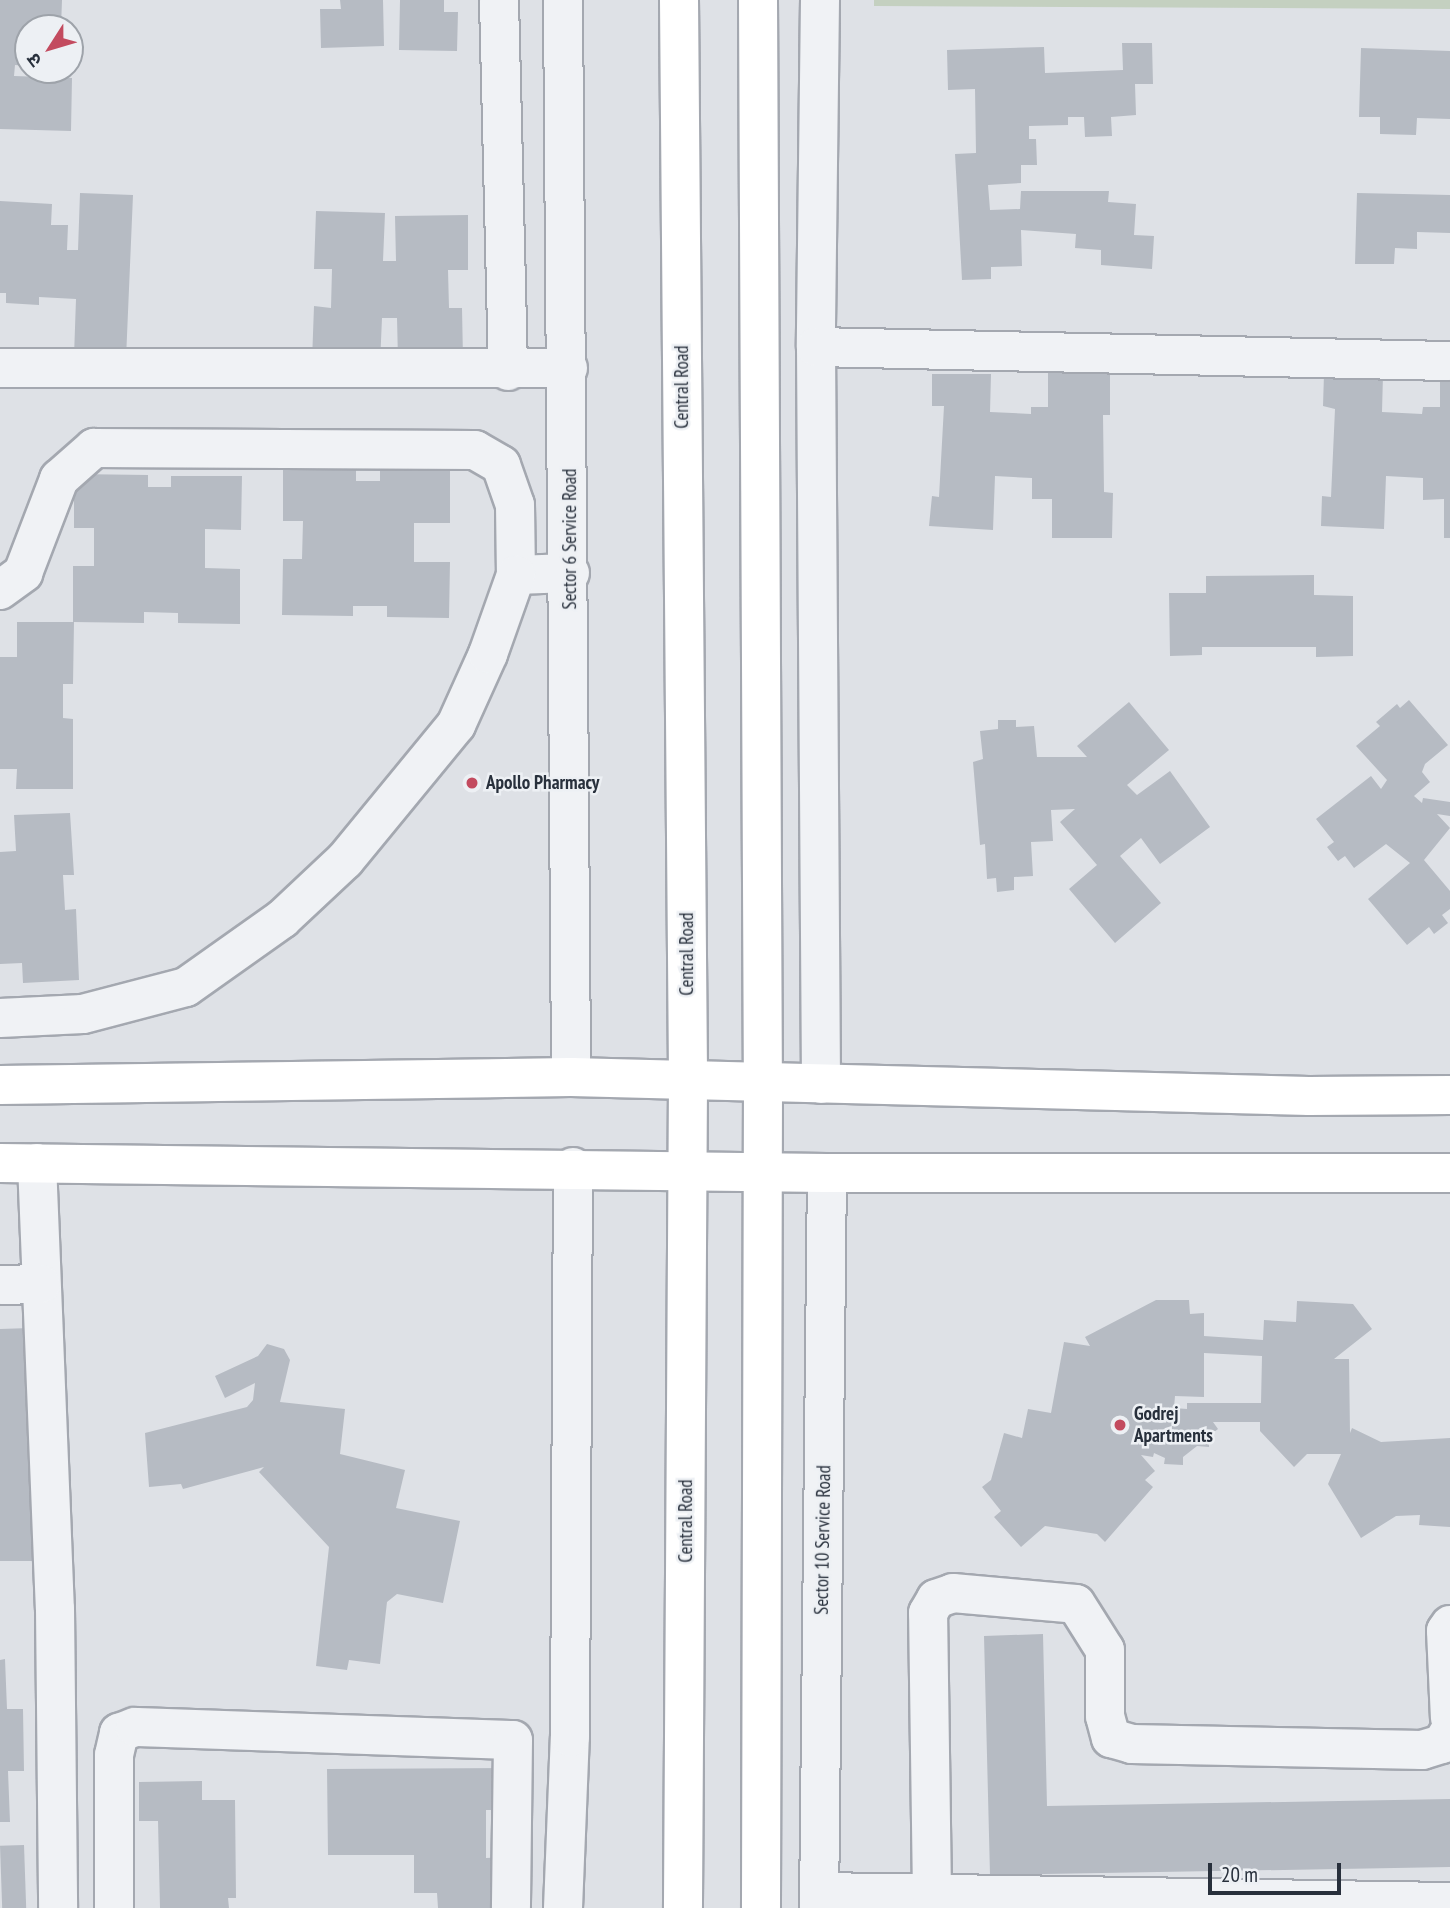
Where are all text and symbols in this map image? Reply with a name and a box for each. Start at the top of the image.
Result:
north arrow [14,14,84,84]
text: उ [21,49,47,72]
street label: Central Road [671,345,693,429]
street label: Sector 6 Service Road [559,468,581,610]
place label: Apollo Pharmacy [486,772,599,794]
marker: Apollo Pharmacy [464,775,480,791]
street label: Central Road [676,912,698,996]
place label: Godrej Apartments [1134,1403,1213,1447]
marker: Godrej Apartments [1112,1417,1128,1433]
street label: Sector 10 Service Road [810,1465,836,1615]
street label: Central Road [675,1479,697,1563]
scale bar [1212,1848,1345,1892]
text: 20 m [1221,1861,1258,1888]

